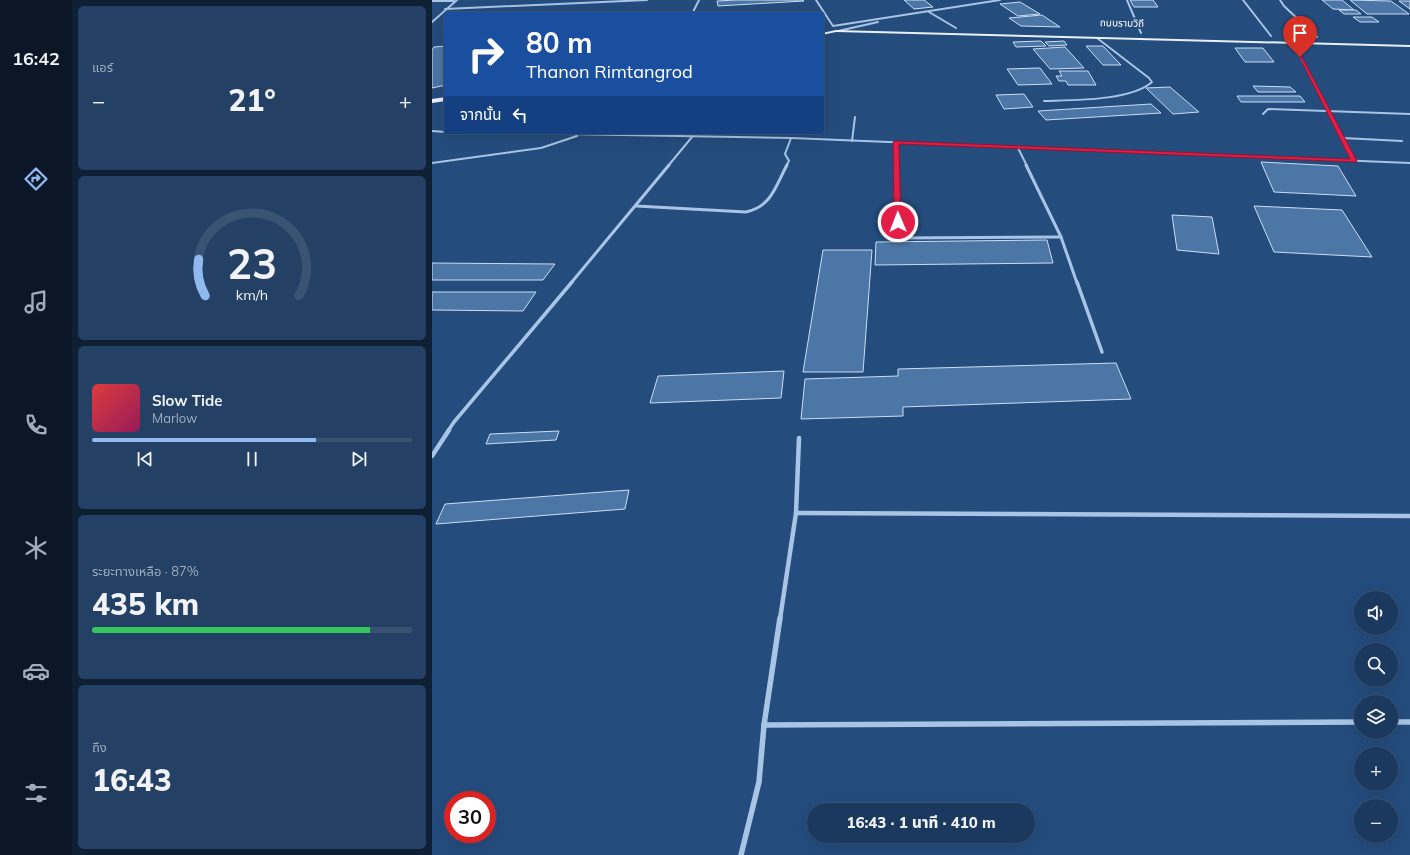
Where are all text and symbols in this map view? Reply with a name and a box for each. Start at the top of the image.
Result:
street label: ถนนรามวิถี [1100,16,1144,30]
pin [1283,16,1317,57]
icon: arrive [1289,22,1311,44]
text: 80 m [526,25,592,60]
icon: right [460,28,512,80]
text: 16:42 [12,47,60,70]
text: แอร์ [92,59,113,75]
text: Thanon Rimtangrod [526,60,693,83]
text: 21° [228,81,276,119]
text: − [92,87,105,115]
text: + [399,87,412,115]
icon: left [509,104,531,126]
text: จากนั้น [460,105,501,124]
icon: directions [22,165,50,193]
position arrow [877,201,919,243]
text: 23 [227,236,277,288]
text: km/h [236,285,268,303]
icon: music [22,288,50,316]
text: Slow Tide [152,391,222,410]
text: Marlow [152,410,197,426]
icon: phone [22,411,50,439]
icon: previous [134,448,156,470]
icon: pause [241,448,263,470]
icon: next [348,448,370,470]
icon: climate [22,534,50,562]
text: ระยะทางเหลือ · 87% [92,563,199,579]
text: 435 km [92,585,199,623]
map controls [1354,591,1398,843]
button: sound [1354,591,1398,635]
button: search [1354,643,1398,687]
icon: car [22,657,50,685]
button: layers [1354,695,1398,739]
text: ถึง [92,739,107,755]
button: + [1354,747,1398,791]
text: 16:43 [92,761,172,799]
icon: filters [22,779,50,807]
speed limit sign: 30 [444,791,496,843]
button: − [1354,799,1398,843]
text: 16:43 · 1 นาที · 410 m [846,813,996,832]

